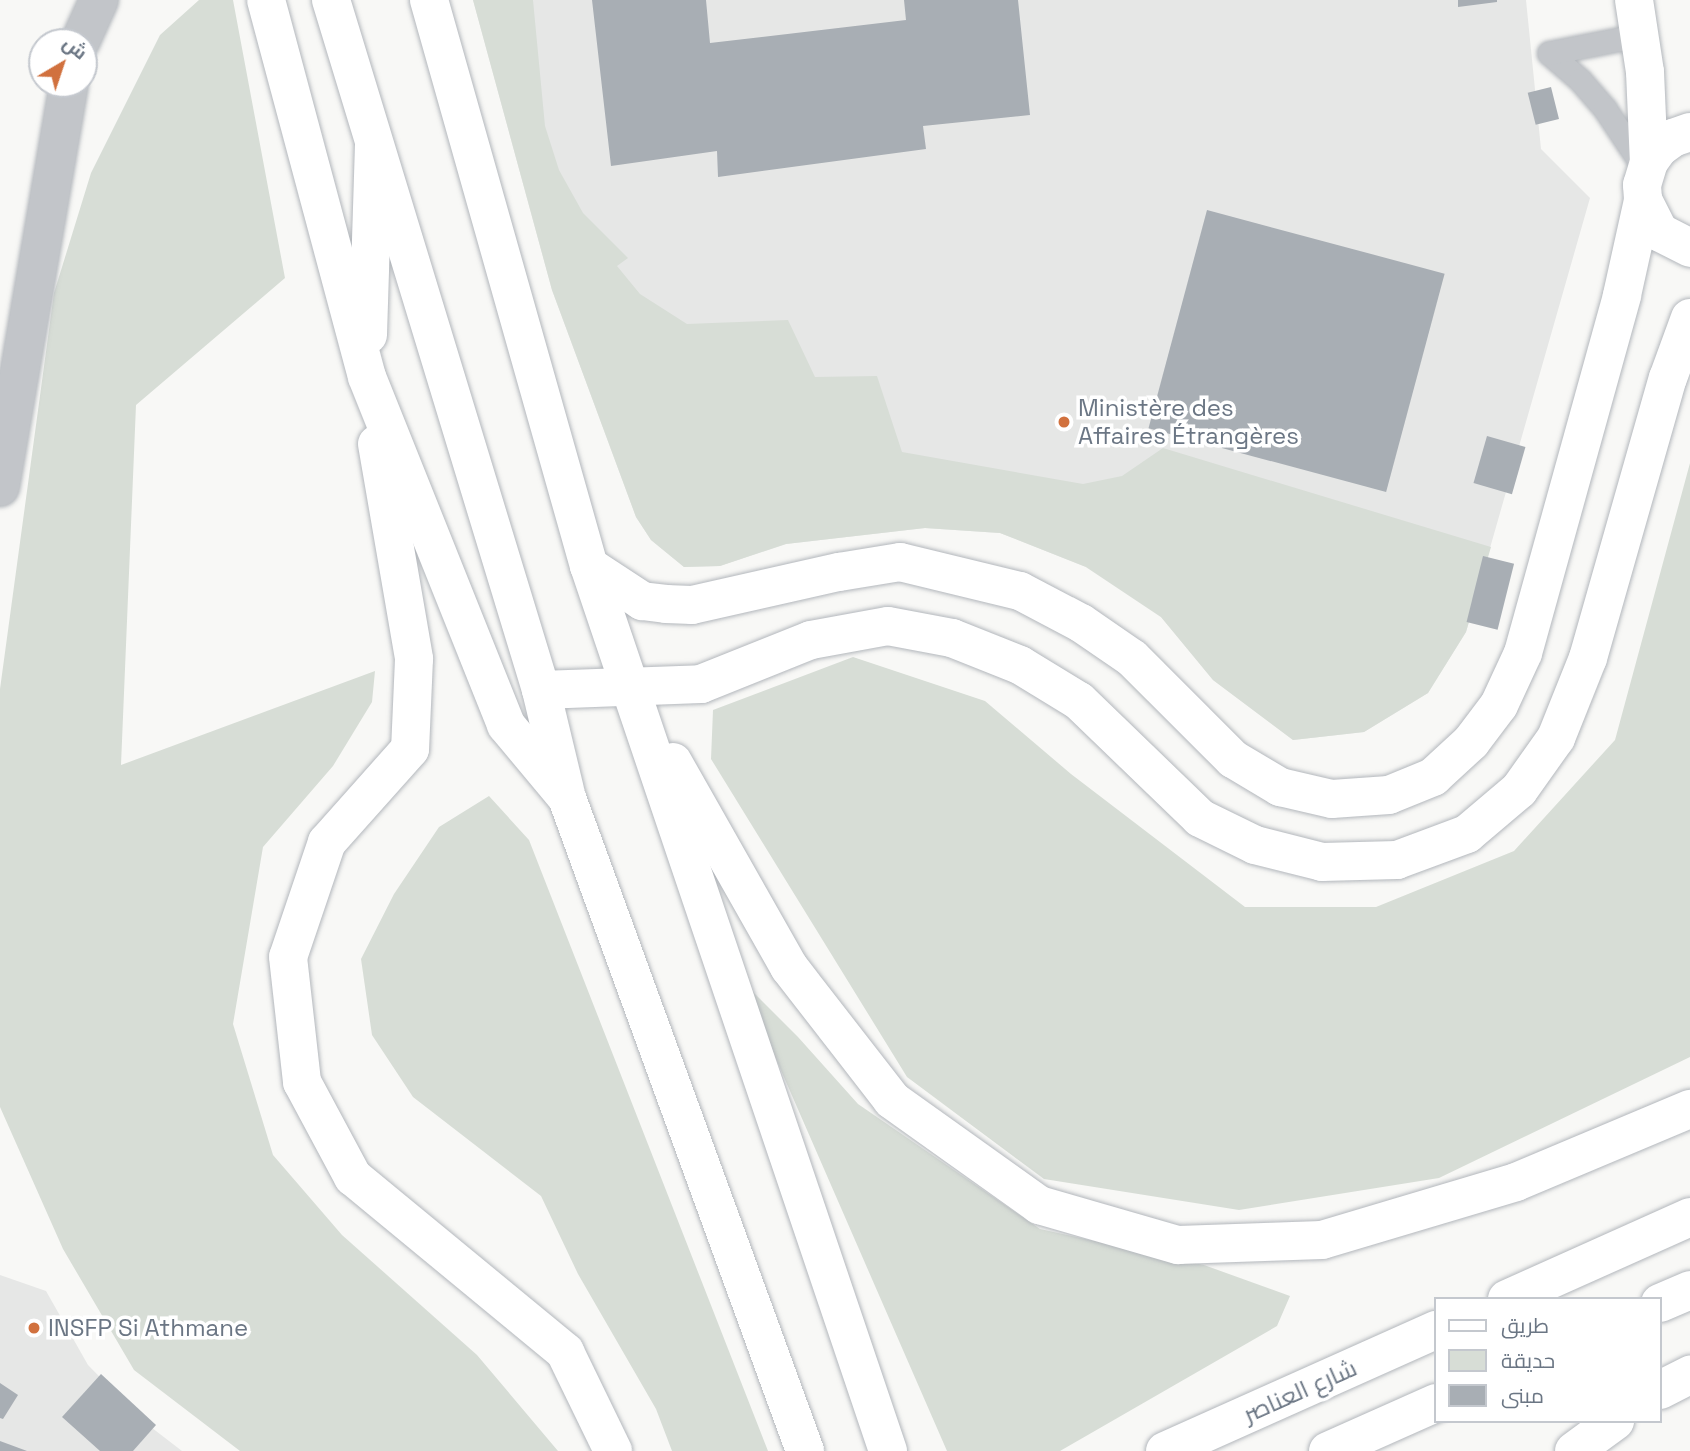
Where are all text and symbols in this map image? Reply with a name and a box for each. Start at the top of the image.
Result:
north arrow [28,28,98,98]
text: ش [58,30,93,65]
place label: Ministère des Affaires Étrangères [1078,394,1299,450]
marker: Ministère des Affaires Étrangères [1056,414,1072,430]
legend [1434,1297,1662,1423]
text: طريق [1501,1312,1549,1339]
place label: INSFP Si Athmane [48,1314,249,1342]
marker: INSFP Si Athmane [26,1320,42,1336]
text: حديقة [1501,1347,1555,1374]
street label: شارع العناصر [1239,1353,1361,1429]
text: مبنى [1501,1382,1544,1409]

